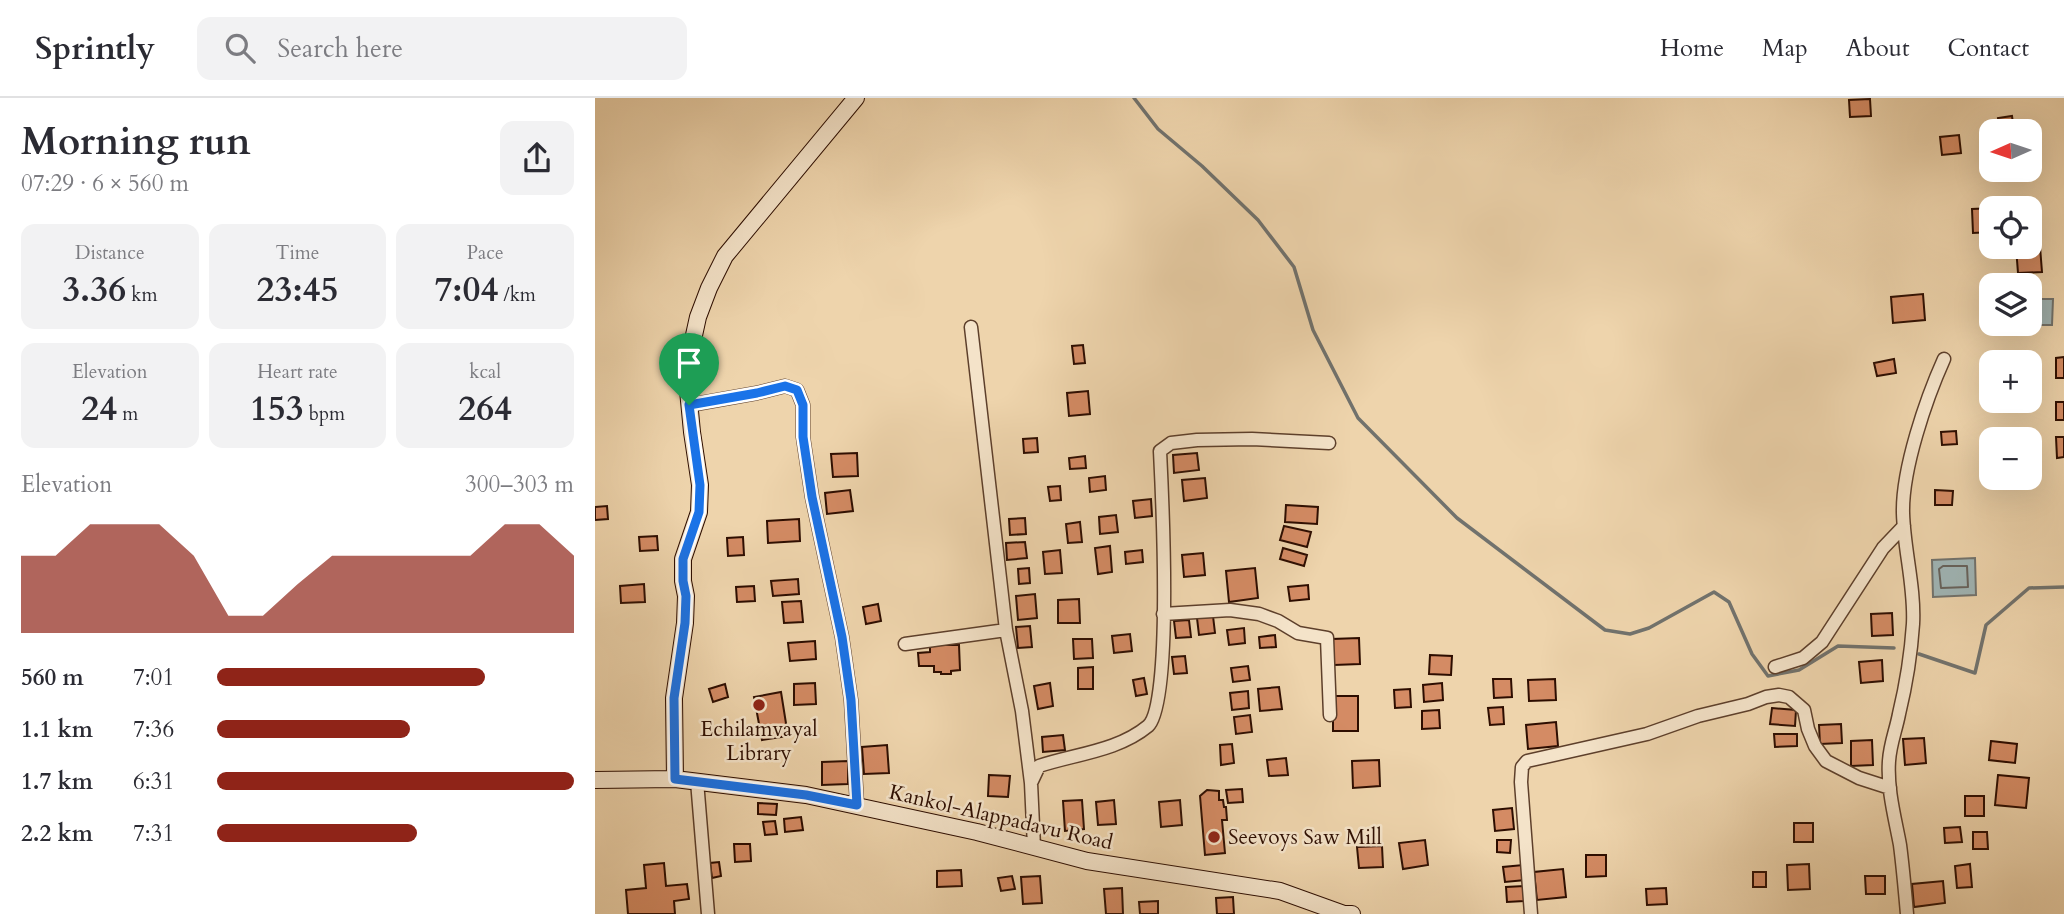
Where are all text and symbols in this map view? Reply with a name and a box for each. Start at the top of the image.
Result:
search box [197,17,687,80]
text: Sprintly [35,26,155,71]
icon: search [221,29,259,67]
text: Search here [277,31,403,66]
text: Home [1660,32,1724,65]
text: Map [1762,32,1808,65]
text: About [1846,32,1910,65]
text: Contact [1948,32,2029,65]
text: Morning run [21,116,251,168]
north arrow [1979,119,2042,182]
map controls [1979,119,2042,490]
button: share [500,121,574,195]
text: 07:29 · 6 × 560 m [21,168,189,199]
button: locate [1979,196,2042,259]
text: Distance [75,240,145,266]
text: Time [276,240,319,266]
text: Pace [467,240,504,266]
text: 3.36 [62,266,126,314]
text: 23:45 [257,266,338,314]
text: 7:04 [434,266,498,314]
button: layers [1979,273,2042,336]
text: km [126,282,157,308]
text: /km [498,282,536,308]
pin [659,333,719,405]
icon: arrive [670,344,708,382]
button: + [1979,350,2042,413]
text: Elevation [72,359,148,385]
text: Heart rate [257,359,338,385]
text: kcal [469,359,501,385]
text: 24 [81,385,117,433]
text: 153 [250,385,304,433]
text: 264 [458,385,512,433]
text: m [117,401,138,427]
text: bpm [304,401,345,427]
button: − [1979,427,2042,490]
text: Elevation [21,469,112,500]
text: 300–303 m [465,469,574,500]
text: 560 m [21,662,84,693]
text: 7:01 [133,662,174,693]
marker: Echilamvayal Library [751,697,767,713]
text: 1.1 km [21,714,93,745]
text: 7:36 [133,714,174,745]
place label: Echilamvayal Library [700,715,818,768]
text: 1.7 km [21,766,93,797]
text: 6:31 [133,766,174,797]
street label: Kankol-Alappadavu Road [886,778,1116,857]
text: 2.2 km [21,818,93,849]
text: 7:31 [133,818,174,849]
place label: Seevoys Saw Mill [1228,823,1382,852]
marker: Seevoys Saw Mill [1206,829,1222,845]

